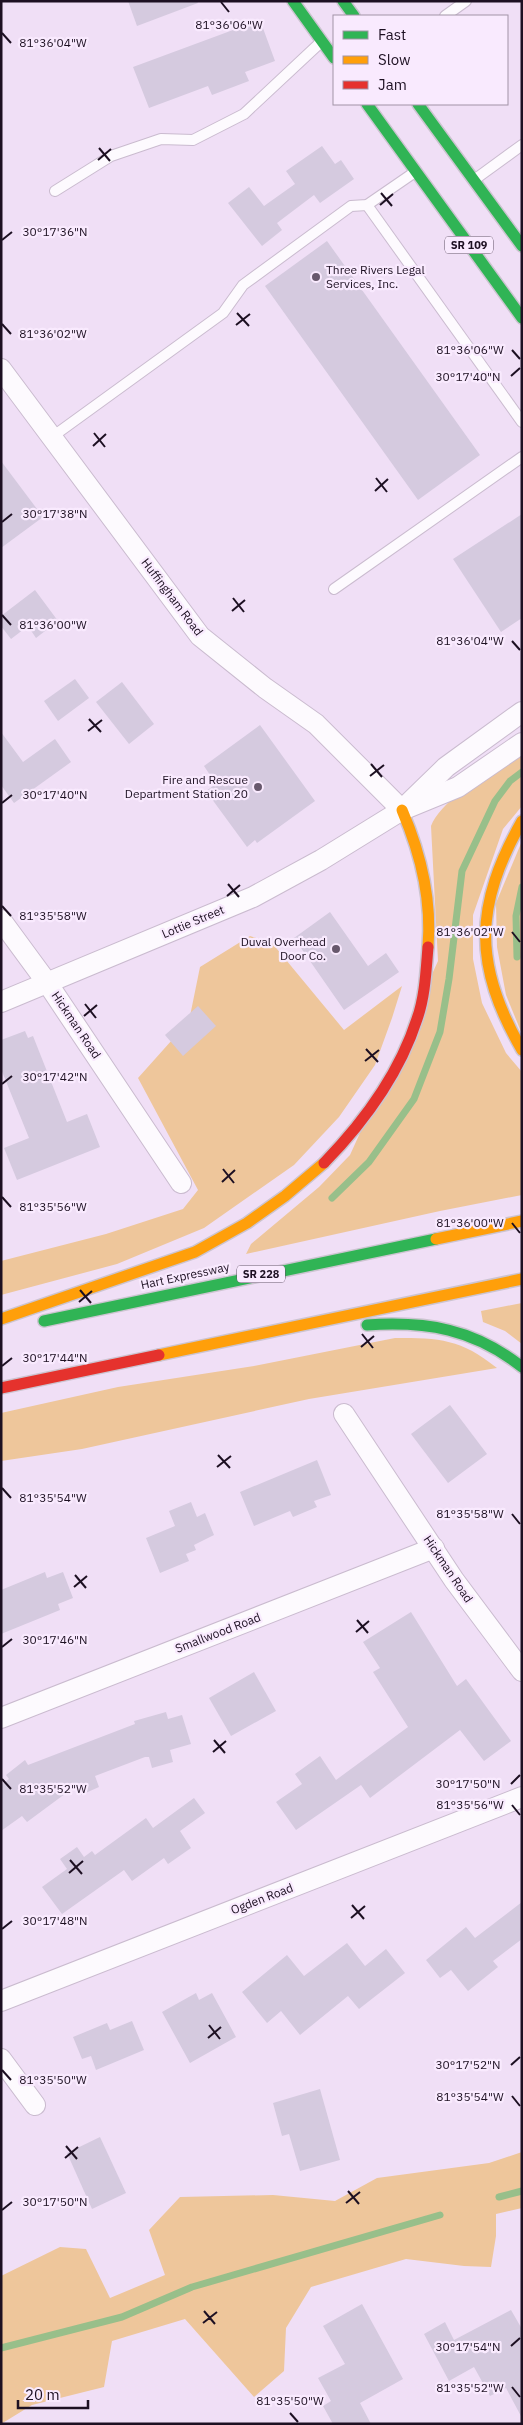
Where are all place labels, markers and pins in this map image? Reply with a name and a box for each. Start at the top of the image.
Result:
place label: Three Rivers Legal Services, Inc. [326,262,425,291]
marker: Three Rivers Legal Services, Inc. [310,271,322,283]
place label: Fire and Rescue Department Station 20 [125,772,248,801]
marker: Fire and Rescue Department Station 20 [252,781,264,793]
place label: Duval Overhead Door Co. [241,934,326,963]
marker: Duval Overhead Door Co. [330,943,342,955]

